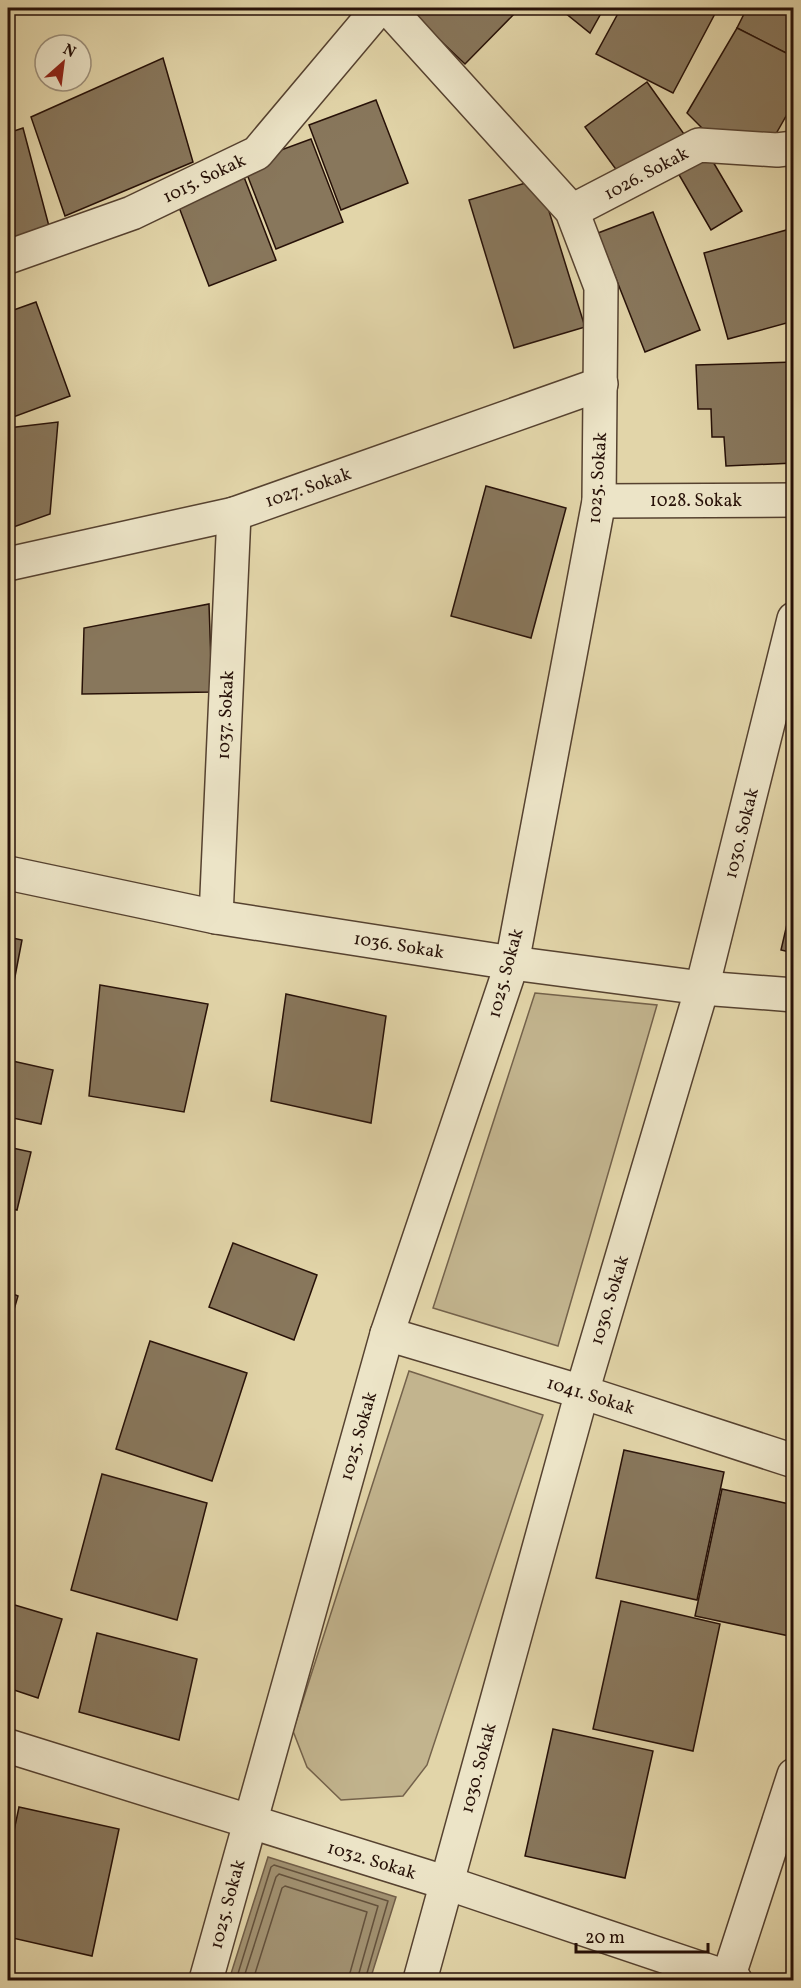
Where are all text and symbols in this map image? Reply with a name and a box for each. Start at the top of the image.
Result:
north arrow [33,33,93,93]
text: N [59,39,80,64]
street label: 1026. Sokak [600,142,694,207]
street label: 1015. Sokak [159,148,250,210]
street label: 1025. Sokak [583,431,614,525]
street label: 1027. Sokak [262,462,355,515]
street label: 1028. Sokak [650,489,742,514]
street label: 1037. Sokak [212,670,241,760]
street label: 1030. Sokak [719,785,766,881]
street label: 1025. Sokak [482,926,530,1021]
street label: 1036. Sokak [352,927,446,966]
street label: 1030. Sokak [585,1252,636,1348]
street label: 1041. Sokak [543,1371,638,1422]
street label: 1025. Sokak [335,1389,384,1484]
street label: 1030. Sokak [455,1720,504,1816]
street label: 1032. Sokak [324,1836,419,1887]
street label: 1025. Sokak [204,1857,252,1952]
scale bar [576,1916,708,1954]
text: 20 m [585,1926,625,1951]

